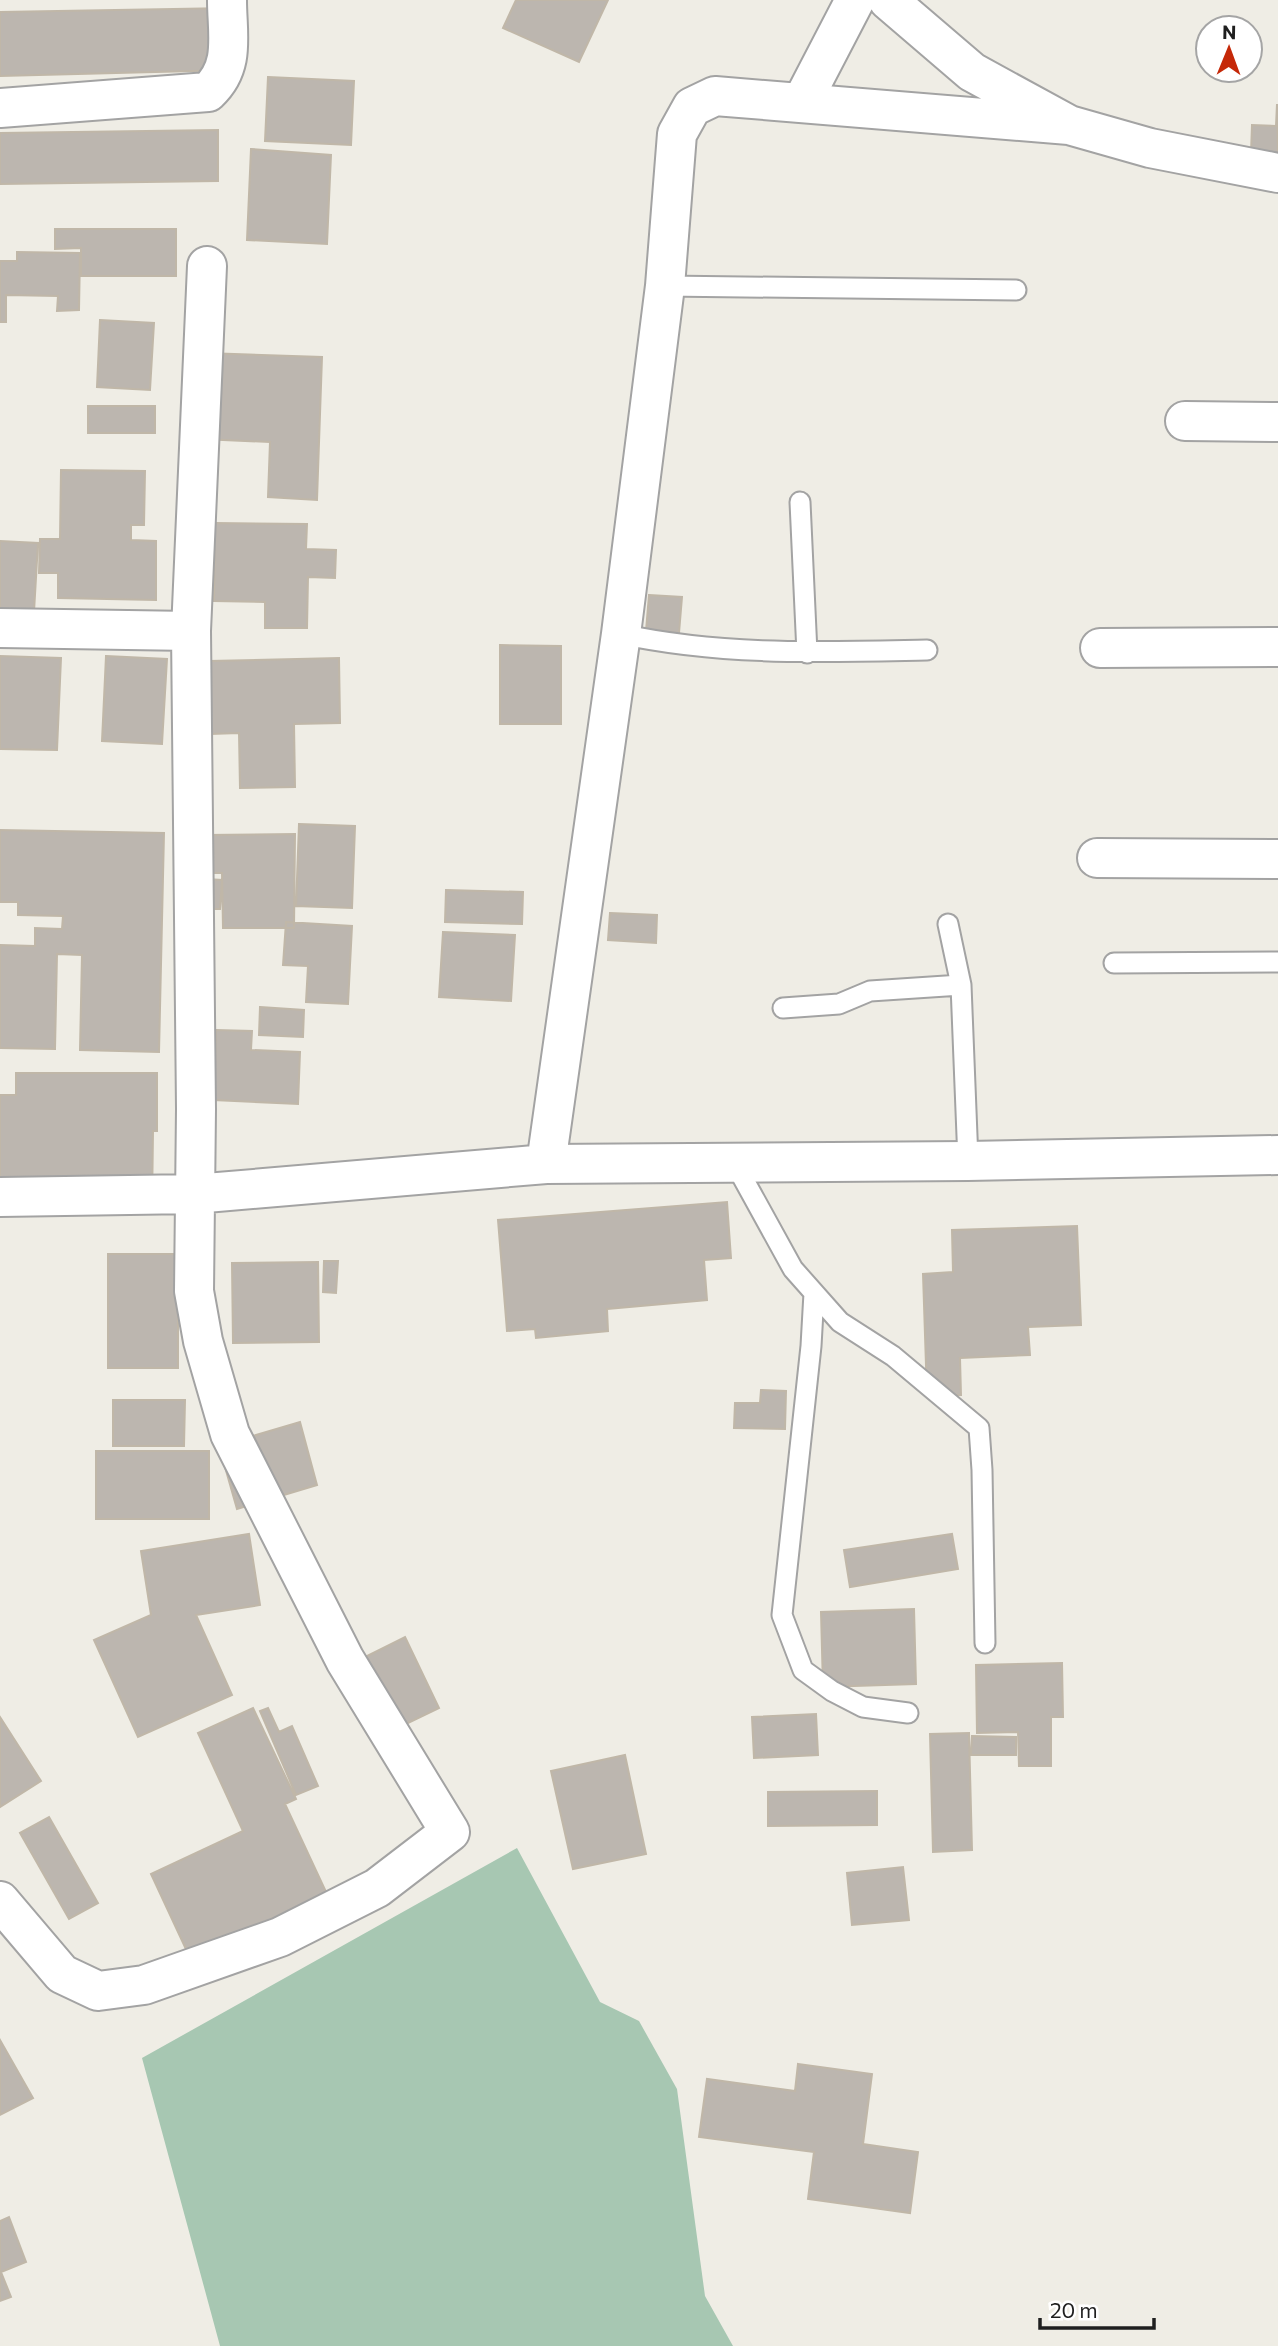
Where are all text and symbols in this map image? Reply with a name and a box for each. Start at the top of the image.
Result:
north arrow [1194,14,1264,84]
text: N [1222,20,1237,43]
scale bar [1040,2286,1154,2330]
text: 20 m [1050,2297,1098,2322]

